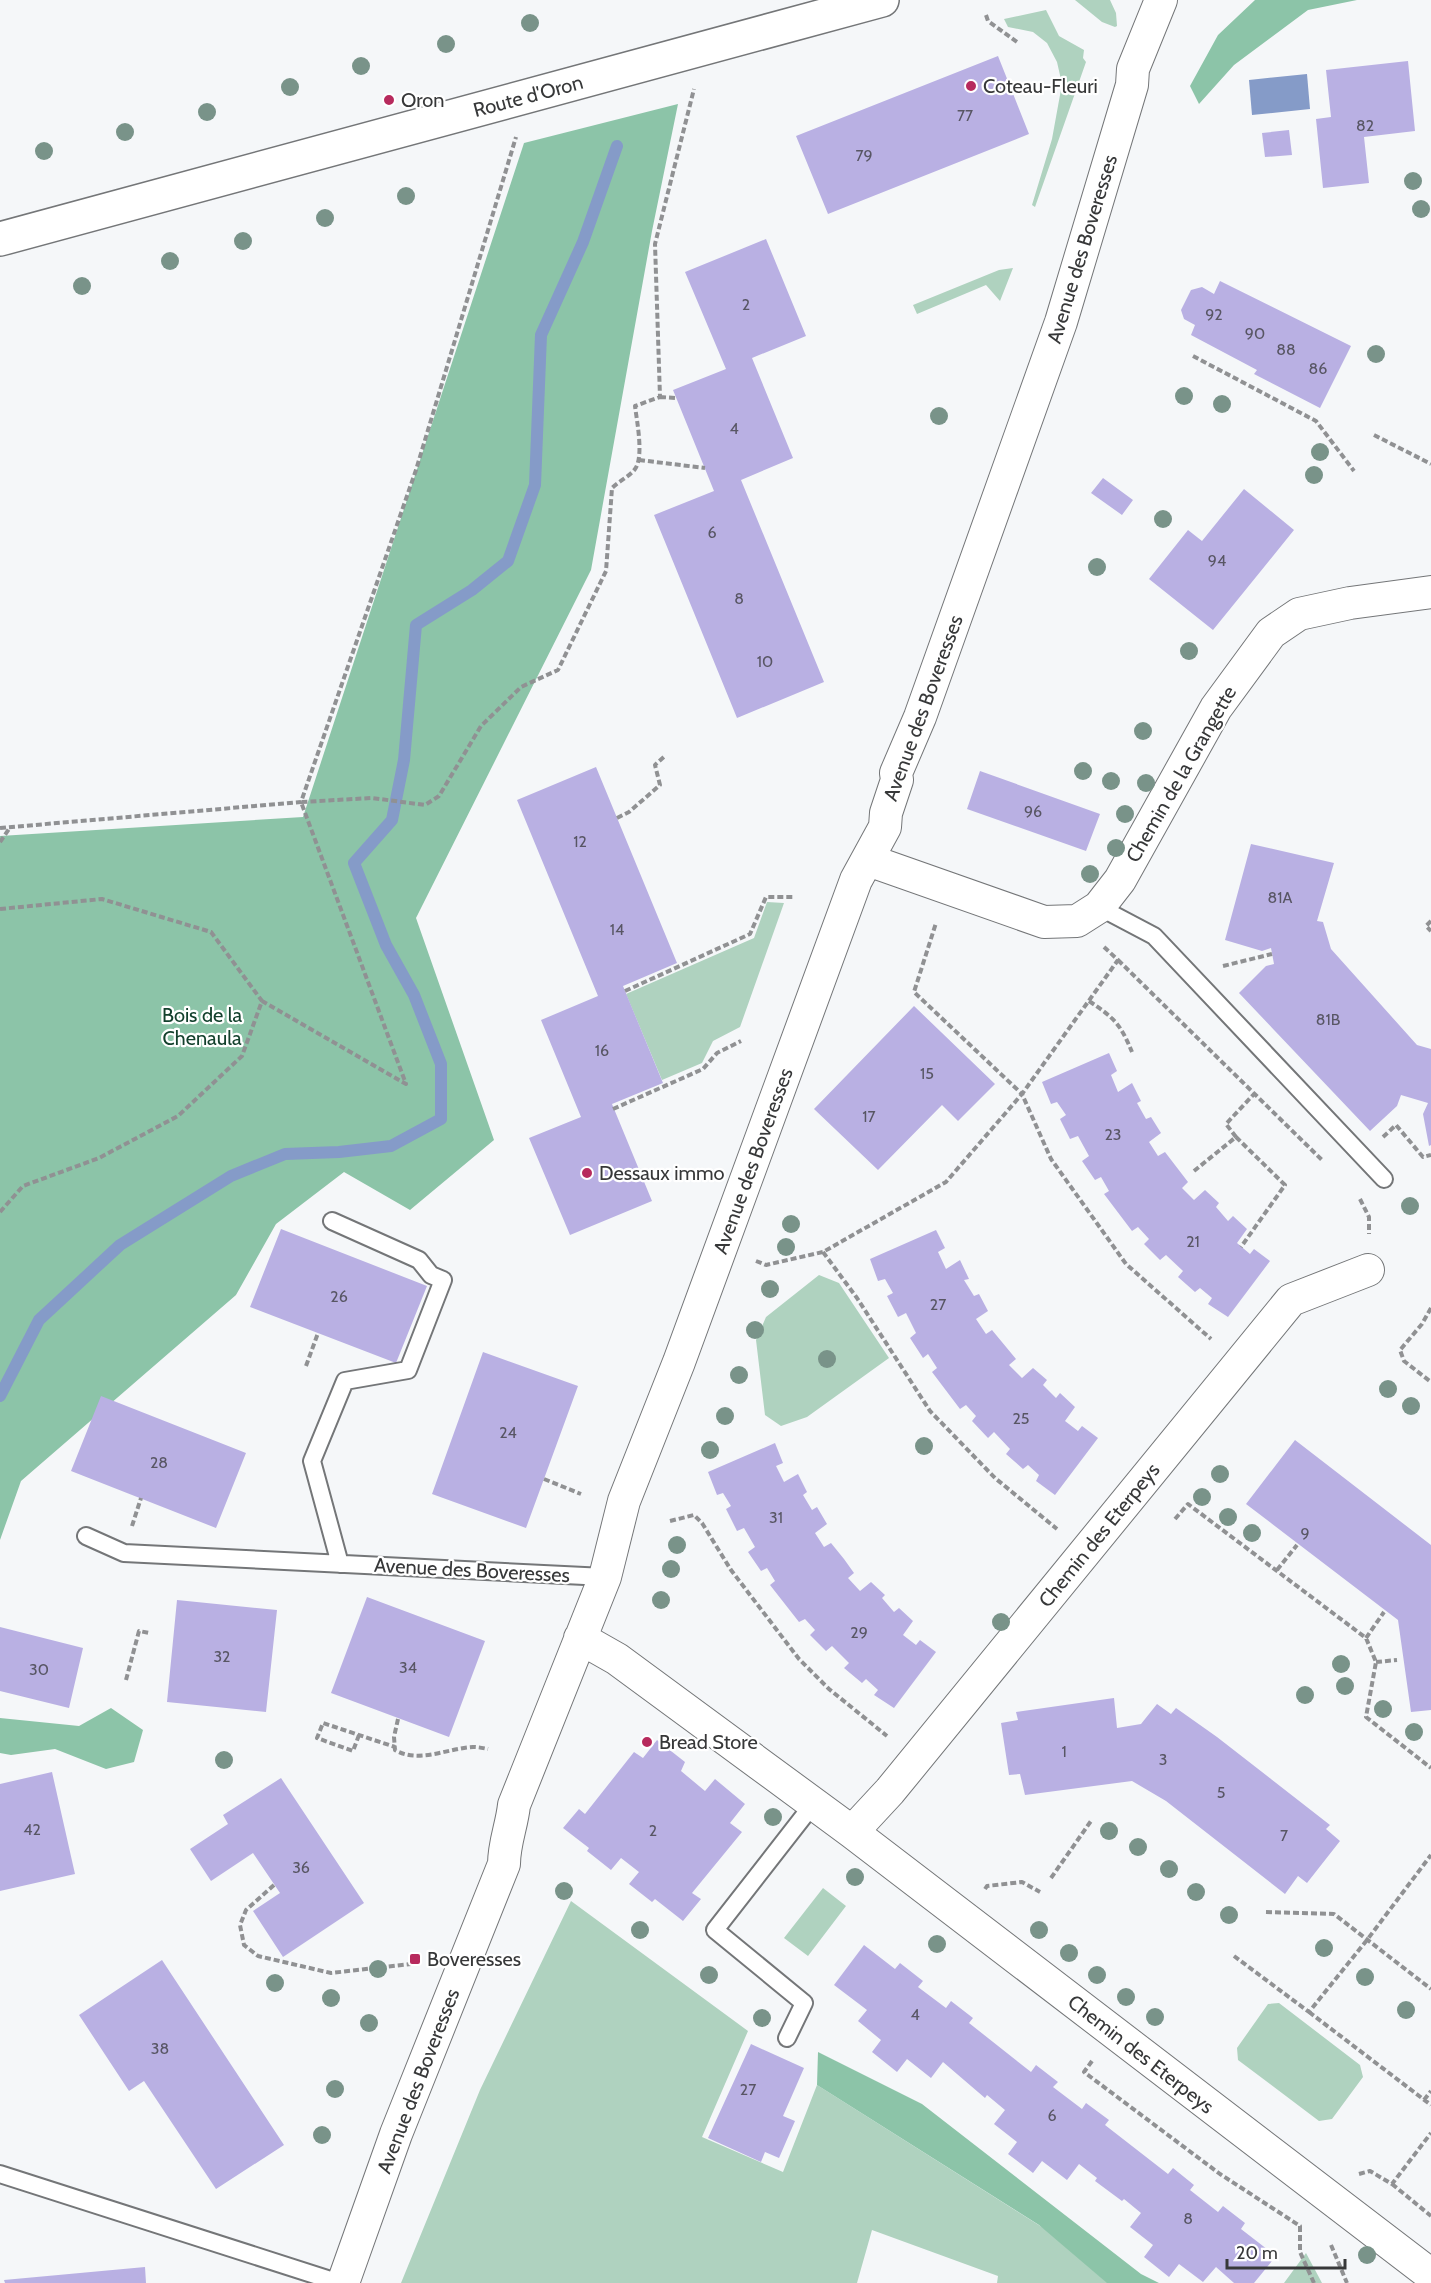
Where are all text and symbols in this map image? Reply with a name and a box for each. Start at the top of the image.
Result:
street label: Route d'Oron [471,70,585,122]
place label: Coteau-Fleuri [983,74,1098,98]
marker: Coteau-Fleuri [964,79,978,93]
place label: Oron [401,88,445,112]
marker: Oron [382,93,396,107]
house number: 77 [957,106,973,125]
house number: 82 [1356,116,1374,135]
house number: 79 [855,146,873,165]
street label: Avenue des Boveresses [1042,152,1122,346]
house number: 2 [742,295,750,314]
house number: 92 [1205,305,1223,324]
house number: 90 [1245,324,1265,343]
house number: 88 [1276,340,1296,359]
house number: 86 [1309,359,1327,378]
house number: 4 [729,419,739,438]
house number: 6 [707,523,717,542]
house number: 94 [1208,551,1226,570]
house number: 8 [734,589,744,608]
street label: Avenue des Boveresses [878,612,968,804]
house number: 10 [757,652,773,671]
street label: Chemin de la Grangette [1121,682,1241,866]
house number: 96 [1024,802,1042,821]
house number: 12 [573,832,587,851]
house number: 81A [1268,888,1293,907]
house number: 14 [610,920,624,939]
park label: Bois de la Chenaula [162,1003,242,1050]
house number: 81B [1316,1010,1341,1029]
house number: 16 [595,1041,609,1060]
house number: 15 [920,1064,934,1083]
street label: Avenue des Boveresses [708,1065,798,1257]
house number: 17 [862,1107,876,1126]
house number: 23 [1104,1125,1122,1144]
place label: Dessaux immo [599,1161,725,1185]
marker: Dessaux immo [580,1166,594,1180]
house number: 21 [1186,1232,1200,1251]
house number: 26 [330,1287,348,1306]
house number: 27 [930,1295,946,1314]
house number: 25 [1012,1409,1030,1428]
house number: 24 [499,1423,517,1442]
house number: 28 [150,1453,168,1472]
street label: Chemin des Eterpeys [1033,1458,1165,1612]
house number: 31 [769,1508,783,1527]
house number: 9 [1300,1524,1310,1543]
street label: Avenue des Boveresses [373,1553,571,1587]
house number: 29 [850,1623,868,1642]
house number: 32 [213,1647,231,1666]
house number: 34 [399,1658,417,1677]
house number: 30 [29,1660,49,1679]
place label: Bread Store [659,1730,758,1754]
marker: Bread Store [640,1735,654,1749]
house number: 1 [1061,1742,1067,1761]
house number: 3 [1159,1750,1167,1769]
house number: 5 [1217,1783,1225,1802]
house number: 42 [23,1820,41,1839]
house number: 2 [649,1821,657,1840]
house number: 7 [1280,1826,1288,1845]
house number: 36 [292,1858,310,1877]
place label: Boveresses [427,1947,521,1971]
marker: Boveresses [408,1952,422,1966]
street label: Avenue des Boveresses [372,1985,464,2177]
street label: Chemin des Eterpeys [1063,1990,1219,2118]
house number: 4 [910,2005,920,2024]
house number: 38 [151,2039,169,2058]
house number: 27 [740,2080,756,2099]
house number: 6 [1047,2106,1057,2125]
house number: 8 [1183,2209,1193,2228]
scale bar [1227,2232,1346,2270]
text: 20 m [1236,2242,1278,2264]

